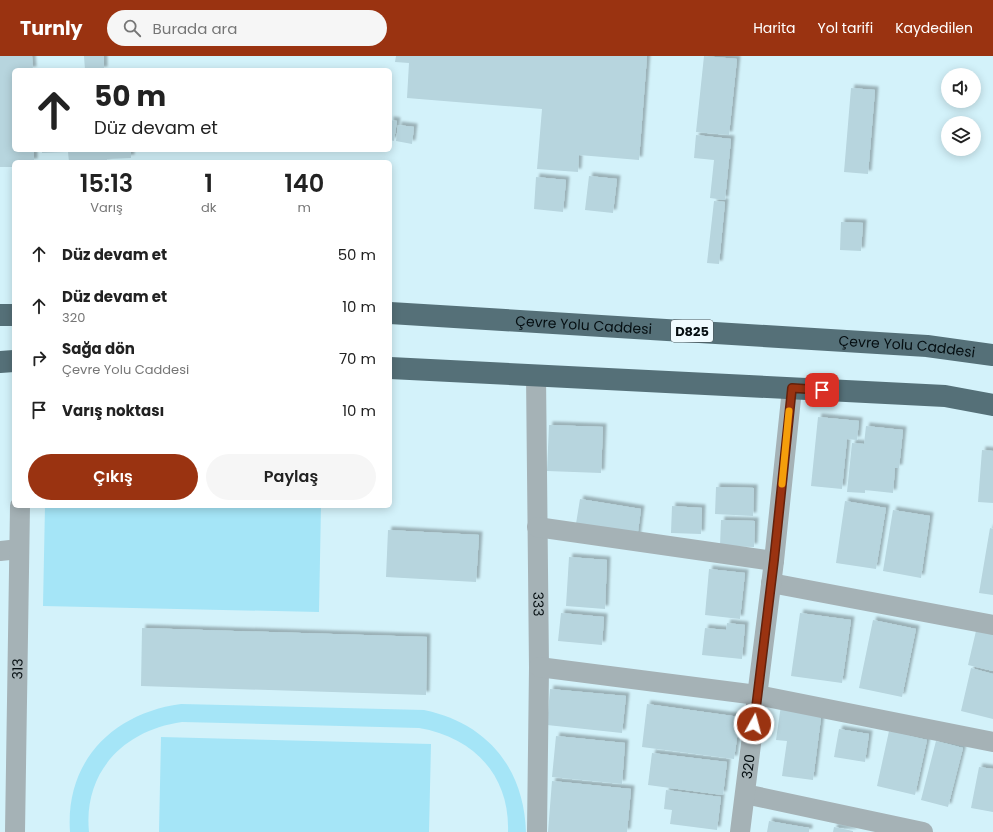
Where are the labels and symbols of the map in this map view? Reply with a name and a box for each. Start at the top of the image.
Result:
street label: Çevre Yolu Caddesi [515,311,653,339]
road number: D825 [671,320,713,342]
street label: Çevre Yolu Caddesi [838,331,976,362]
pin [805,373,839,407]
street label: 333 [528,592,548,616]
street label: 313 [7,658,28,680]
position arrow [733,703,775,745]
street label: 320 [737,753,760,780]

